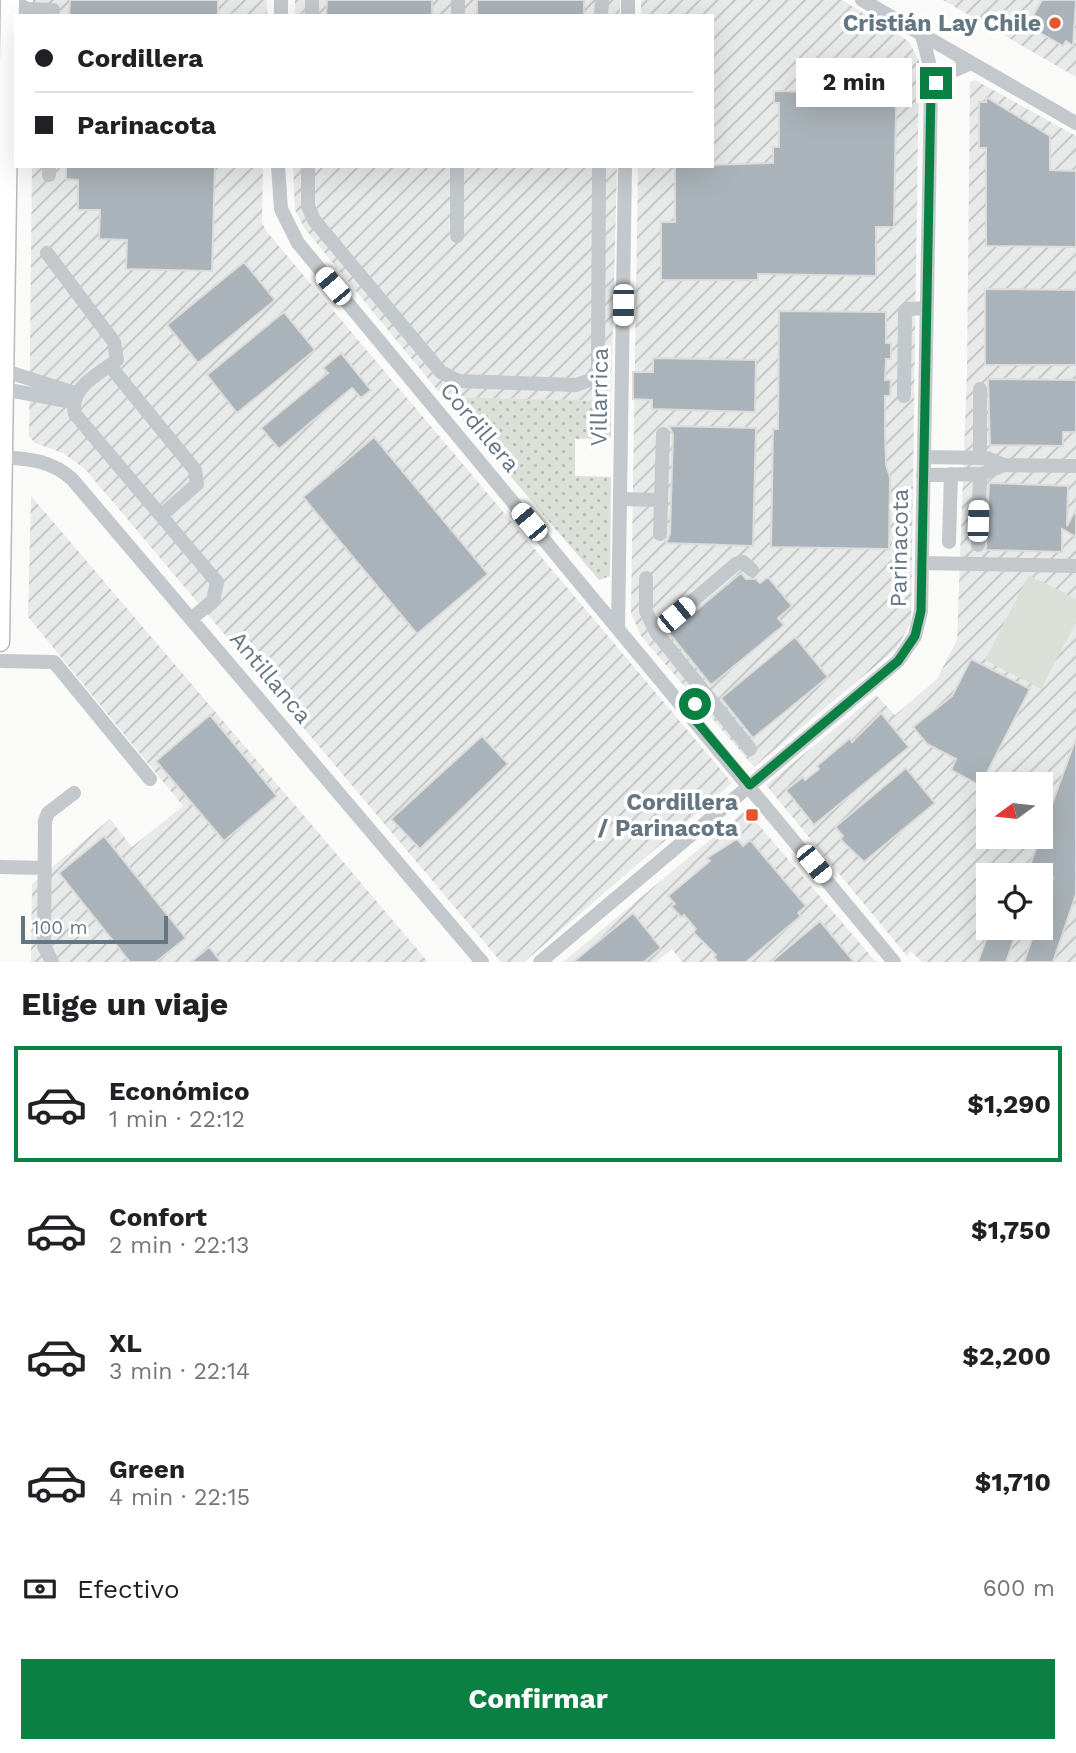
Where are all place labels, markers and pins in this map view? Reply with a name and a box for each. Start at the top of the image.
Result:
place label: Cristián Lay Chile [843,10,1041,37]
marker: Cristián Lay Chile [1047,15,1063,31]
place label: Cordillera / Parinacota [598,789,739,842]
marker: Cordillera / Parinacota [744,807,760,823]

